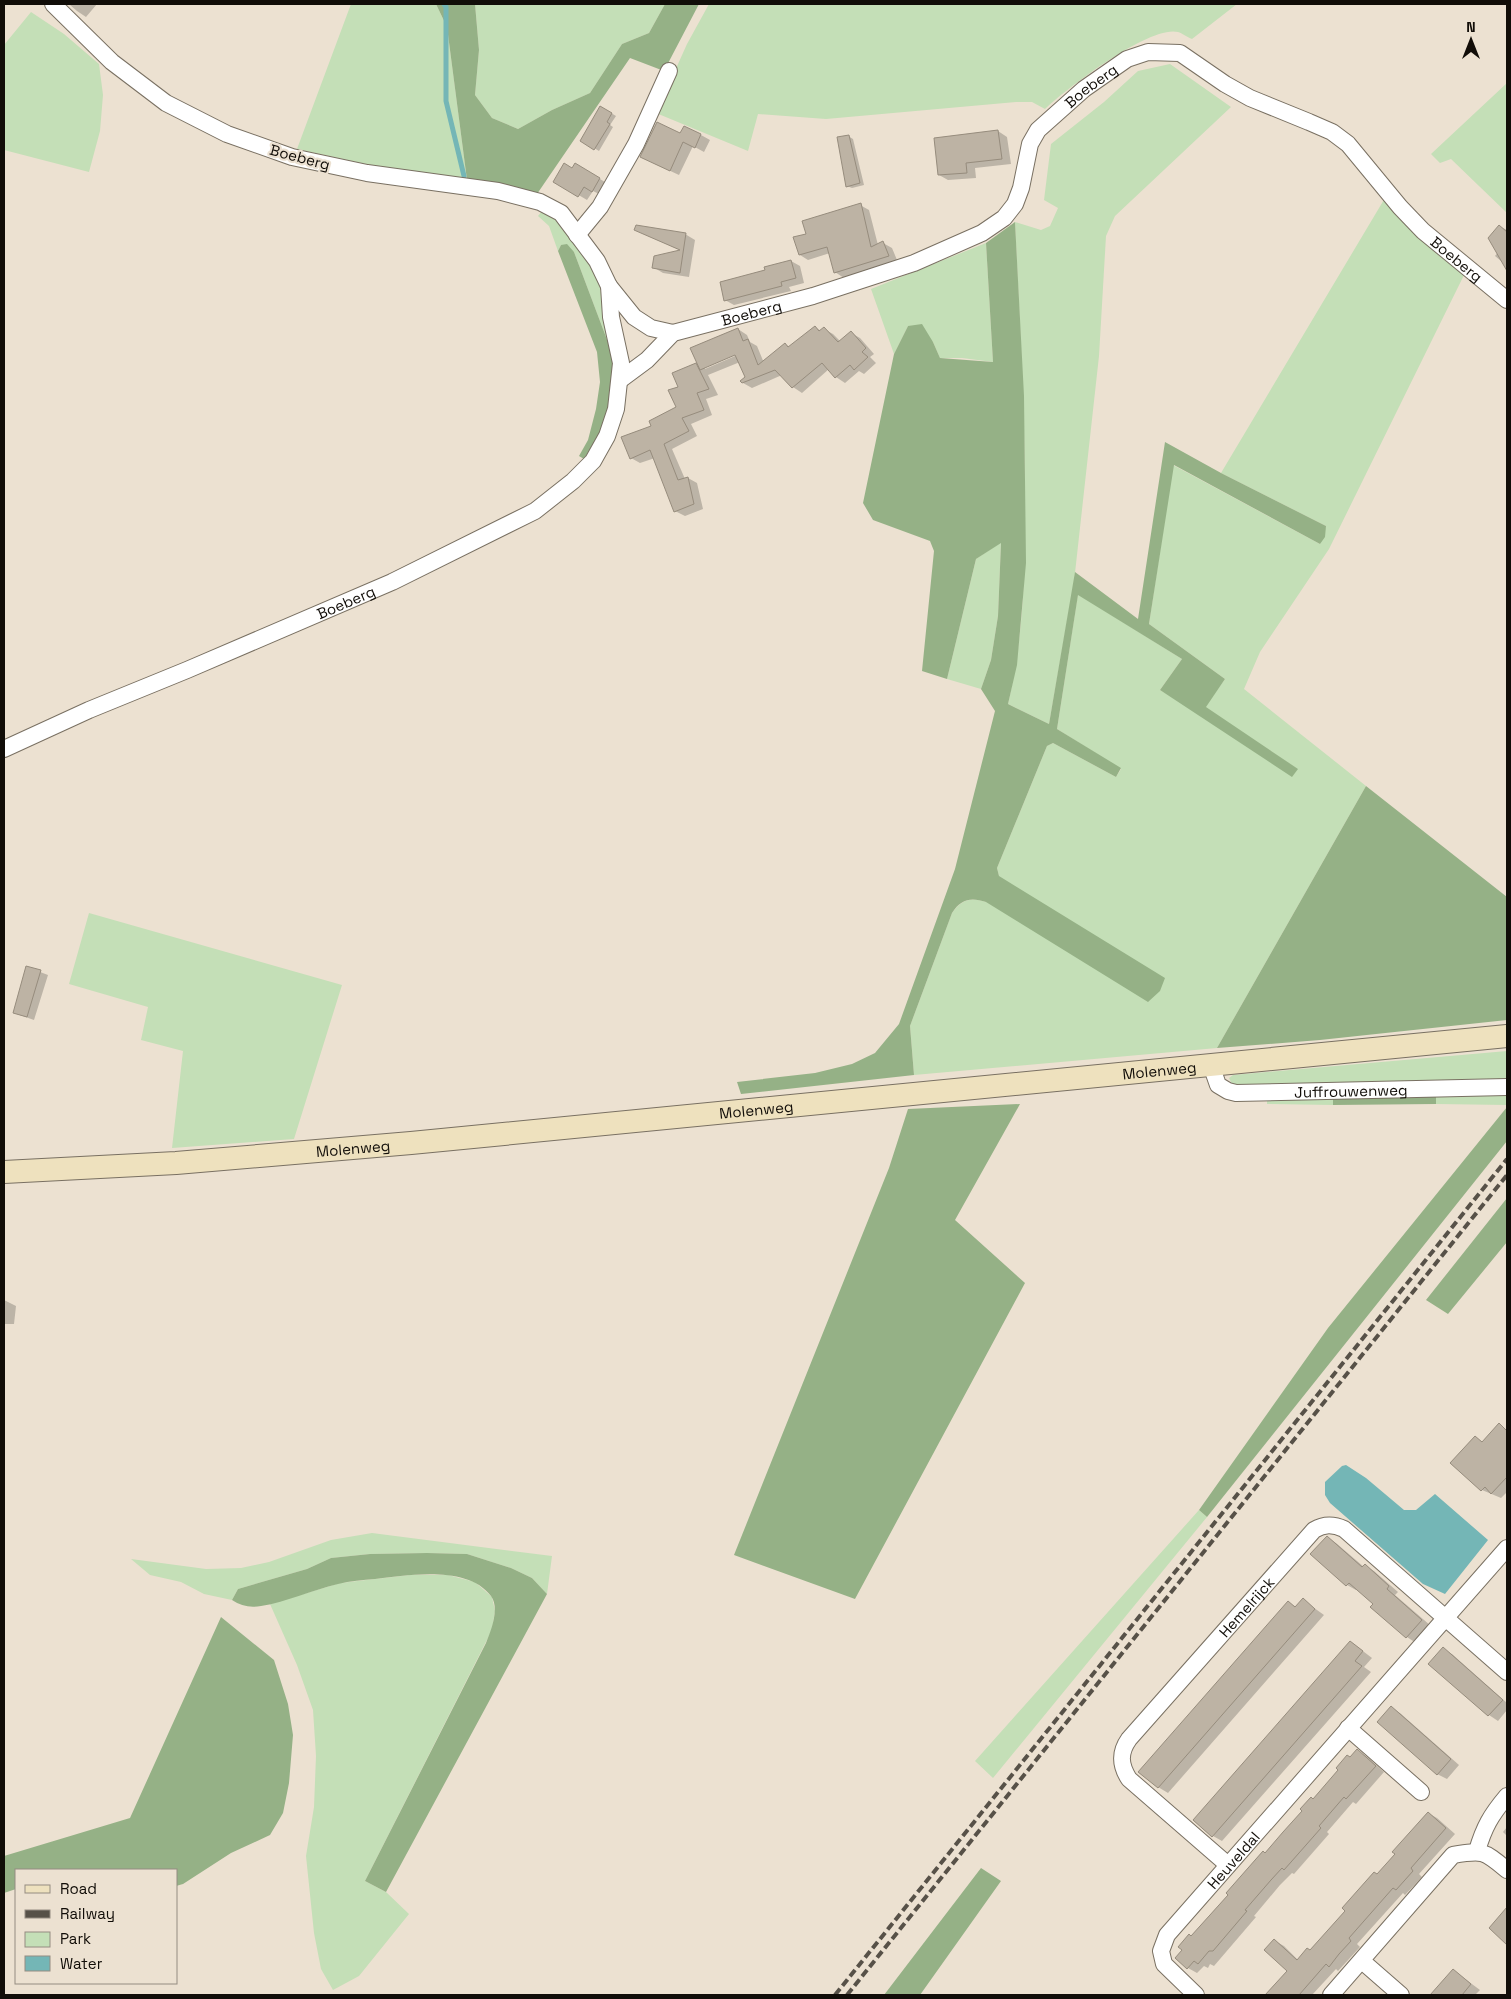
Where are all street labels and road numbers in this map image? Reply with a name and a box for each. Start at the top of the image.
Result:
street label: Boeberg [1060,59,1121,112]
street label: Boeberg [268,140,332,174]
street label: Boeberg [1427,232,1487,286]
street label: Boeberg [719,295,783,329]
street label: Boeberg [314,581,378,623]
street label: Molenweg [1121,1057,1197,1083]
street label: Juffrouwenweg [1294,1080,1408,1101]
street label: Molenweg [718,1096,794,1122]
street label: Molenweg [315,1135,391,1161]
street label: Hemelrijck [1214,1572,1278,1641]
street label: Heuveldal [1203,1827,1263,1893]

